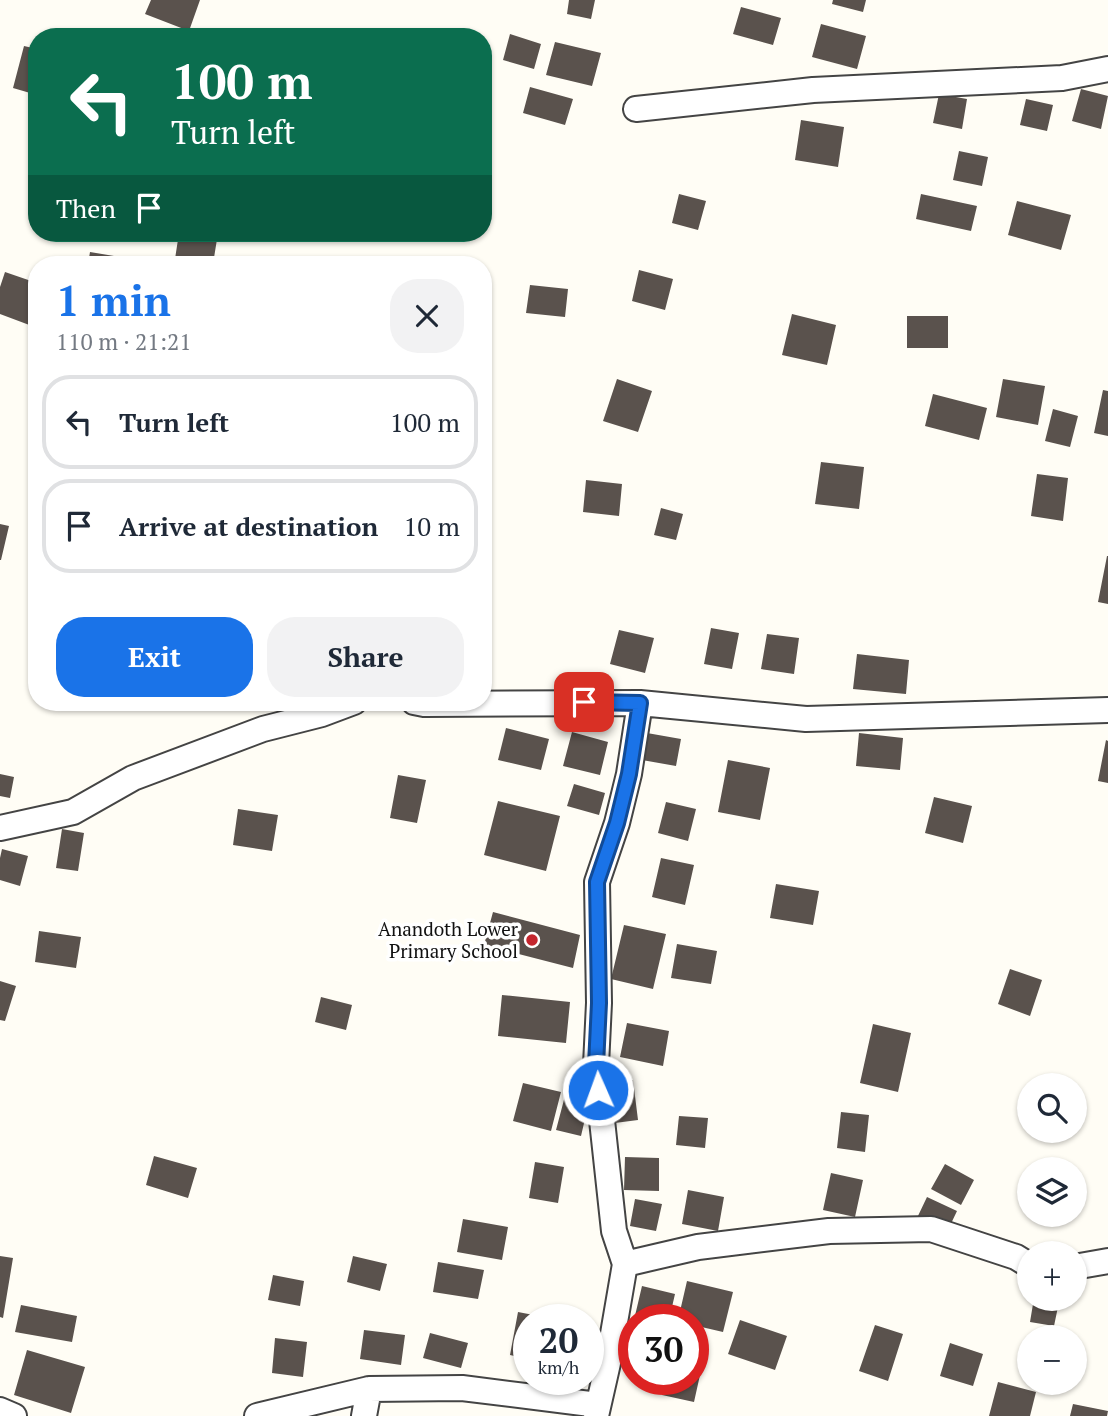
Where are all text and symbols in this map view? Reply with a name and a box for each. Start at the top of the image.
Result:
text: 100 m [171,48,313,113]
icon: left [56,56,147,147]
text: Turn left [171,111,295,153]
icon: arrive [130,189,168,227]
text: Then [56,191,116,225]
text: 1 min [56,272,171,328]
button: close [390,279,464,353]
text: 110 m · 21:21 [56,326,191,357]
icon: left [60,403,98,441]
text: Turn left [119,405,229,439]
text: 100 m [390,405,460,439]
icon: arrive [60,507,98,545]
text: Arrive at destination [119,509,378,543]
text: 10 m [404,509,460,543]
button: Exit [56,617,253,697]
button: Share [267,617,464,697]
pin [554,672,614,732]
icon: arrive [565,683,603,721]
place label: Anandoth Lower Primary School [378,916,519,963]
marker: Anandoth Lower Primary School [524,932,540,948]
position arrow [561,1053,635,1127]
map controls [1017,1073,1087,1395]
button: search [1017,1073,1087,1143]
button: layers [1017,1157,1087,1227]
button: + [1017,1241,1087,1311]
speed limit sign: 30 [618,1304,709,1395]
text: 20 [539,1317,578,1363]
button: − [1017,1325,1087,1395]
text: km/h [538,1355,579,1379]

